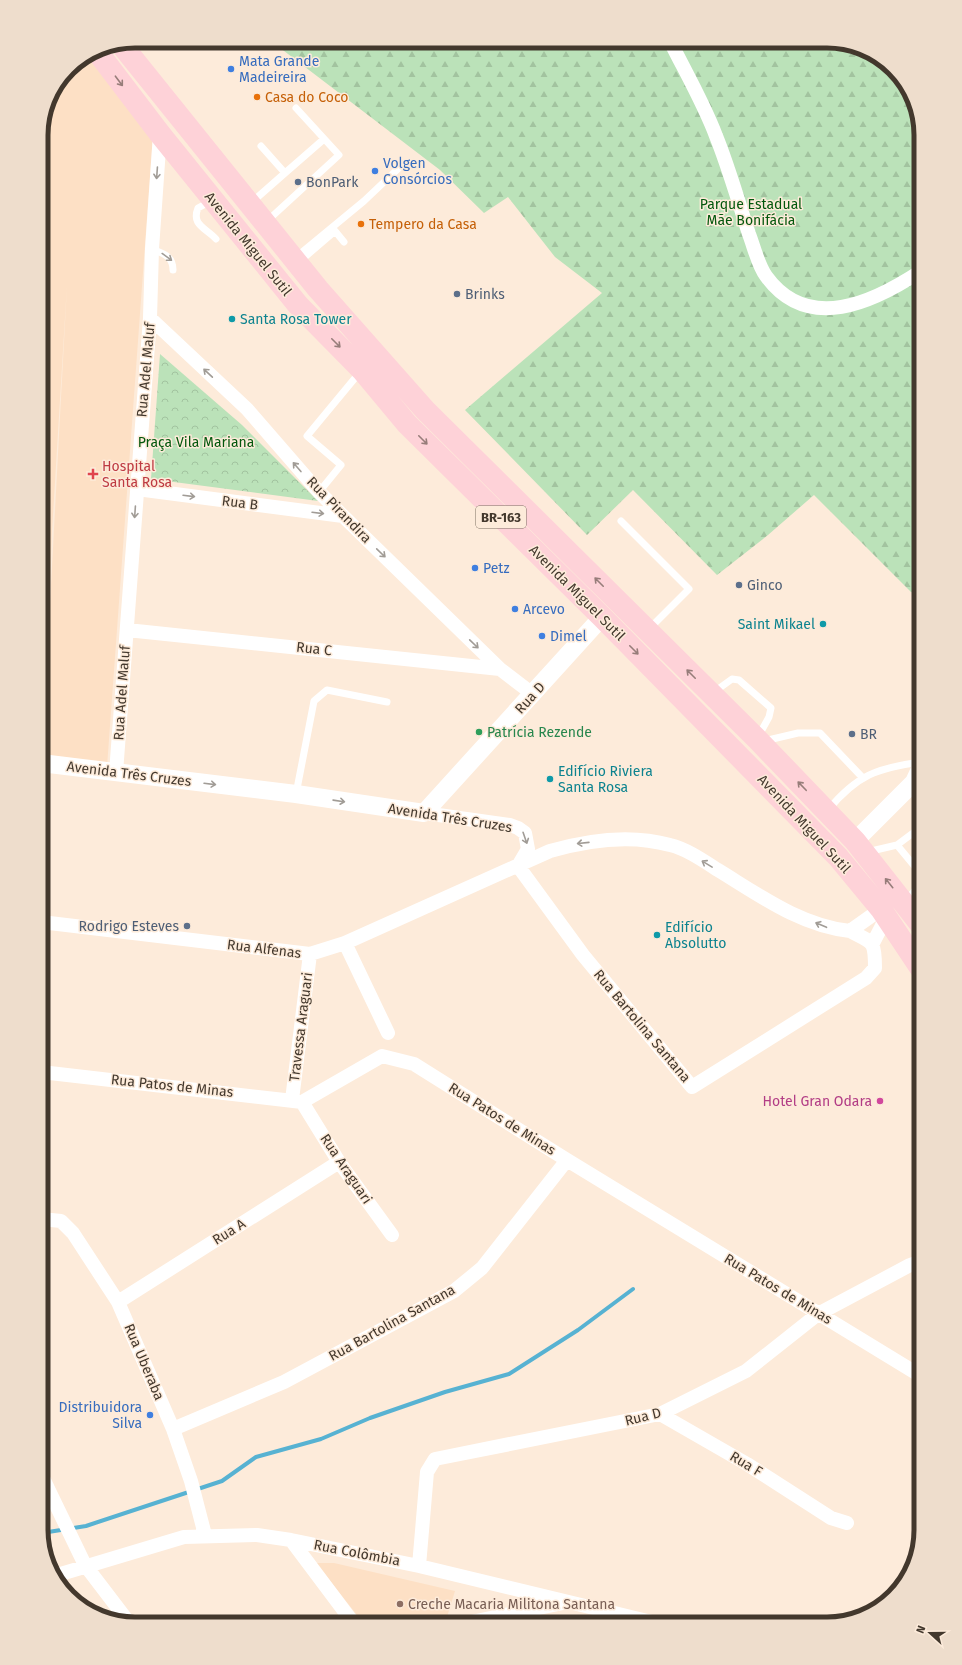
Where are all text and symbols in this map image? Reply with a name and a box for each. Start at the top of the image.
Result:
place label: Mata Grande Madeireira [239,53,319,86]
marker: Mata Grande Madeireira [226,64,236,74]
one-way arrow [115,76,124,87]
place label: Casa do Coco [265,89,348,106]
marker: Casa do Coco [252,92,262,102]
place label: Volgen Consórcios [383,155,452,188]
one-way arrow [154,166,161,179]
marker: Volgen Consórcios [370,166,380,176]
place label: BonPark [306,174,359,191]
marker: BonPark [293,177,303,187]
street label: Avenida Miguel Sutil [201,189,295,299]
park label: Parque Estadual Mãe Bonifácia [700,196,802,229]
place label: Tempero da Casa [369,216,477,233]
marker: Tempero da Casa [356,219,366,229]
one-way arrow [161,253,172,261]
place label: Brinks [465,286,505,303]
marker: Brinks [452,289,462,299]
place label: Santa Rosa Tower [240,311,352,328]
marker: Santa Rosa Tower [227,314,237,324]
street label: Rua Adel Maluf [133,321,159,418]
one-way arrow [331,338,341,348]
one-way arrow [203,368,213,377]
park label: Praça Vila Mariana [138,434,254,451]
one-way arrow [418,435,428,444]
place label: Hospital Santa Rosa [102,458,172,491]
one-way arrow [293,461,302,472]
marker: Hospital Santa Rosa [87,468,99,480]
street label: Rua Pirandira [303,473,375,547]
one-way arrow [182,492,195,500]
street label: Rua B [221,492,259,514]
one-way arrow [131,505,138,518]
road number: BR-163 [476,506,526,528]
one-way arrow [311,509,324,516]
street label: Avenida Miguel Sutil [525,541,629,645]
one-way arrow [376,548,386,558]
place label: Petz [483,560,510,577]
marker: Petz [470,563,480,573]
one-way arrow [594,577,604,587]
place label: Ginco [747,577,783,594]
marker: Ginco [734,580,744,590]
place label: Arcevo [523,601,565,618]
marker: Arcevo [510,604,520,614]
place label: Saint Mikael [738,616,815,633]
marker: Saint Mikael [818,619,828,629]
place label: Dimel [550,628,587,645]
marker: Dimel [537,631,547,641]
street label: Rua C [295,639,333,659]
one-way arrow [469,639,479,648]
street label: Rua Adel Maluf [110,644,134,741]
one-way arrow [629,645,639,655]
one-way arrow [686,669,696,679]
street label: Rua D [511,679,549,717]
place label: Patrícia Rezende [487,724,592,741]
place label: BR [860,726,878,743]
marker: Patrícia Rezende [474,727,484,737]
marker: BR [847,729,857,739]
street label: Avenida Três Cruzes [66,758,193,790]
place label: Edifício Riviera Santa Rosa [558,763,653,796]
street label: Avenida Miguel Sutil [754,771,854,877]
marker: Edifício Riviera Santa Rosa [545,774,555,784]
one-way arrow [203,780,216,788]
one-way arrow [797,781,807,791]
one-way arrow [332,797,345,805]
street label: Avenida Três Cruzes [387,800,514,836]
one-way arrow [522,832,530,844]
one-way arrow [576,839,589,847]
one-way arrow [701,859,713,867]
one-way arrow [884,878,893,889]
place label: Rodrigo Esteves [79,918,179,935]
place label: Edifício Absolutto [665,919,726,952]
marker: Rodrigo Esteves [182,921,192,931]
one-way arrow [816,921,828,929]
marker: Edifício Absolutto [652,930,662,940]
street label: Rua Alfenas [226,936,302,962]
street label: Rua Bartolina Santana [590,966,694,1086]
street label: Travessa Araguari [286,971,316,1083]
street label: Rua Patos de Minas [110,1071,234,1101]
street label: Rua Patos de Minas [445,1079,559,1159]
place label: Hotel Gran Odara [763,1093,872,1110]
marker: Hotel Gran Odara [875,1096,885,1106]
street label: Rua Araguari [316,1131,376,1207]
street label: Rua A [209,1215,249,1249]
street label: Rua Patos de Minas [721,1250,835,1328]
street label: Rua Bartolina Santana [326,1281,458,1365]
street label: Rua Uberaba [120,1321,168,1403]
place label: Distribuidora Silva [59,1399,142,1432]
street label: Rua D [623,1404,663,1430]
marker: Distribuidora Silva [145,1410,155,1420]
street label: Rua F [727,1448,765,1480]
street label: Rua Colômbia [312,1536,402,1570]
place label: Creche Macaria Militona Santana [408,1596,615,1613]
marker: Creche Macaria Militona Santana [395,1599,405,1609]
north arrow [910,1613,950,1653]
text: N [914,1624,929,1635]

